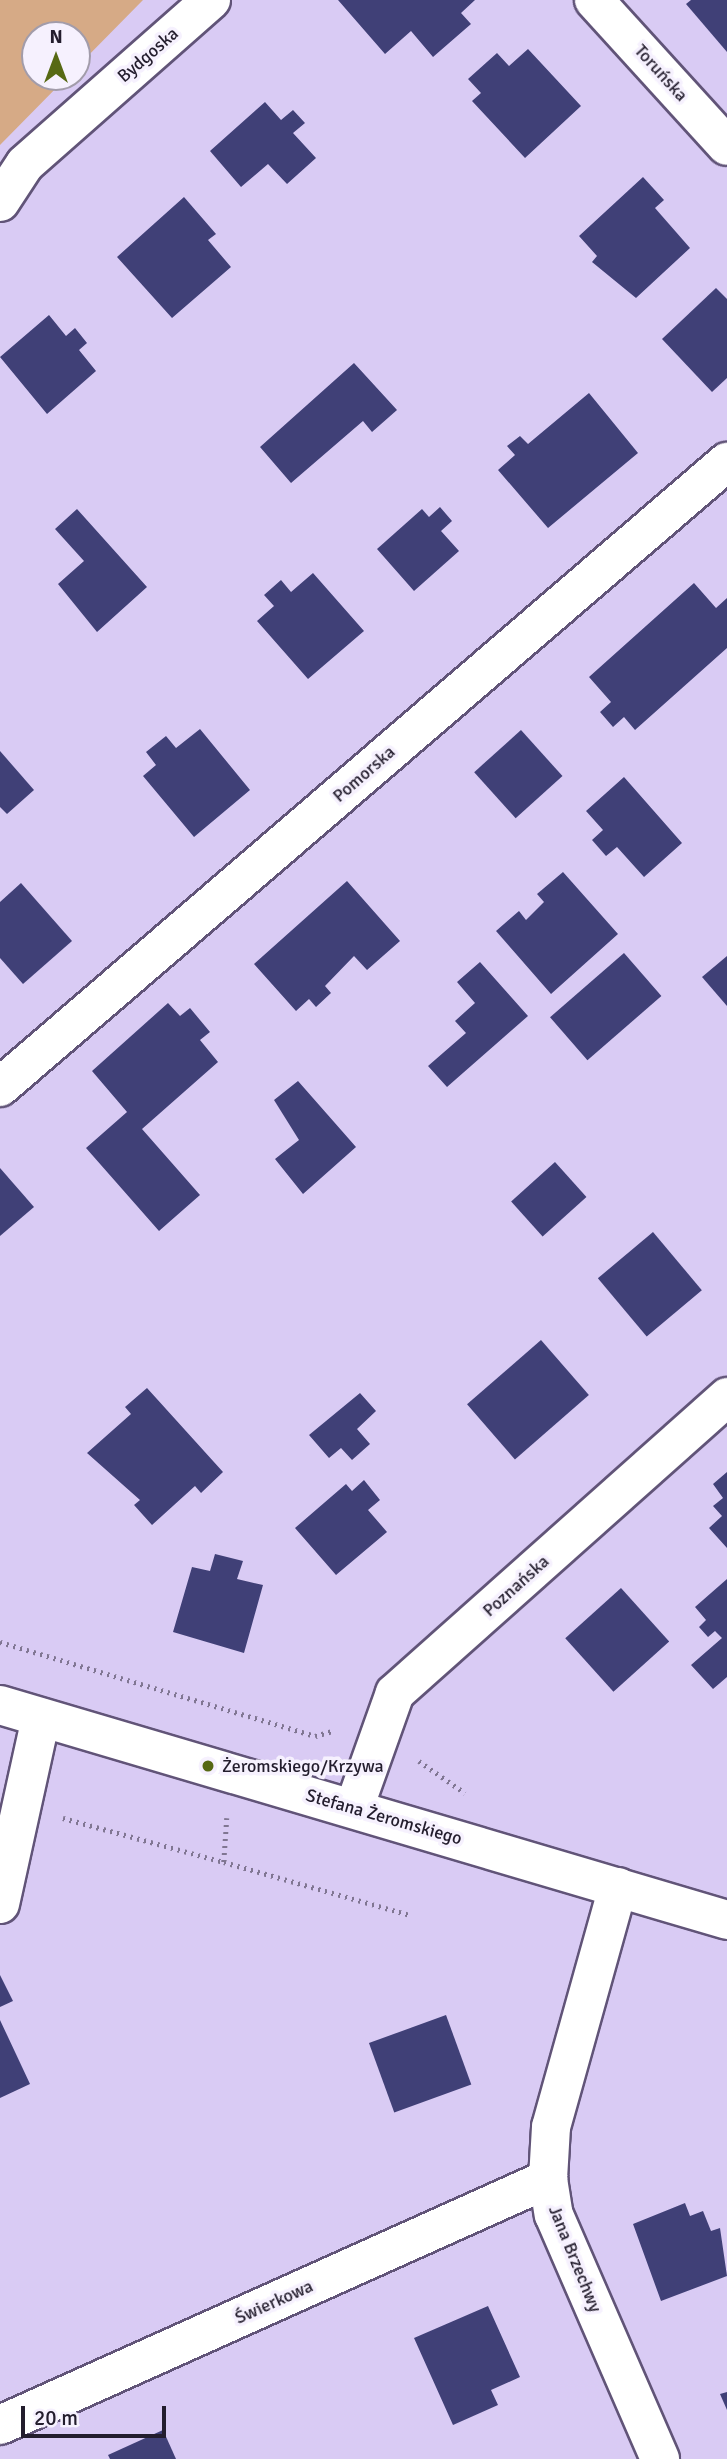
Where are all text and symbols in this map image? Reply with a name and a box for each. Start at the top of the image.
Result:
north arrow [21,21,91,91]
street label: Bydgoska [113,23,183,87]
text: N [49,25,63,49]
street label: Toruńska [630,40,692,106]
street label: Pomorska [328,741,400,807]
street label: Poznańska [478,1551,554,1621]
place label: Żeromskiego/Krzywa [222,1755,384,1777]
marker: Żeromskiego/Krzywa [200,1758,216,1774]
street label: Stefana Żeromskiego [303,1784,465,1850]
street label: Jana Brzechwy [544,2202,606,2316]
street label: Świerkowa [232,2275,316,2329]
scale bar [24,2392,170,2436]
text: 20 m [34,2405,78,2431]

